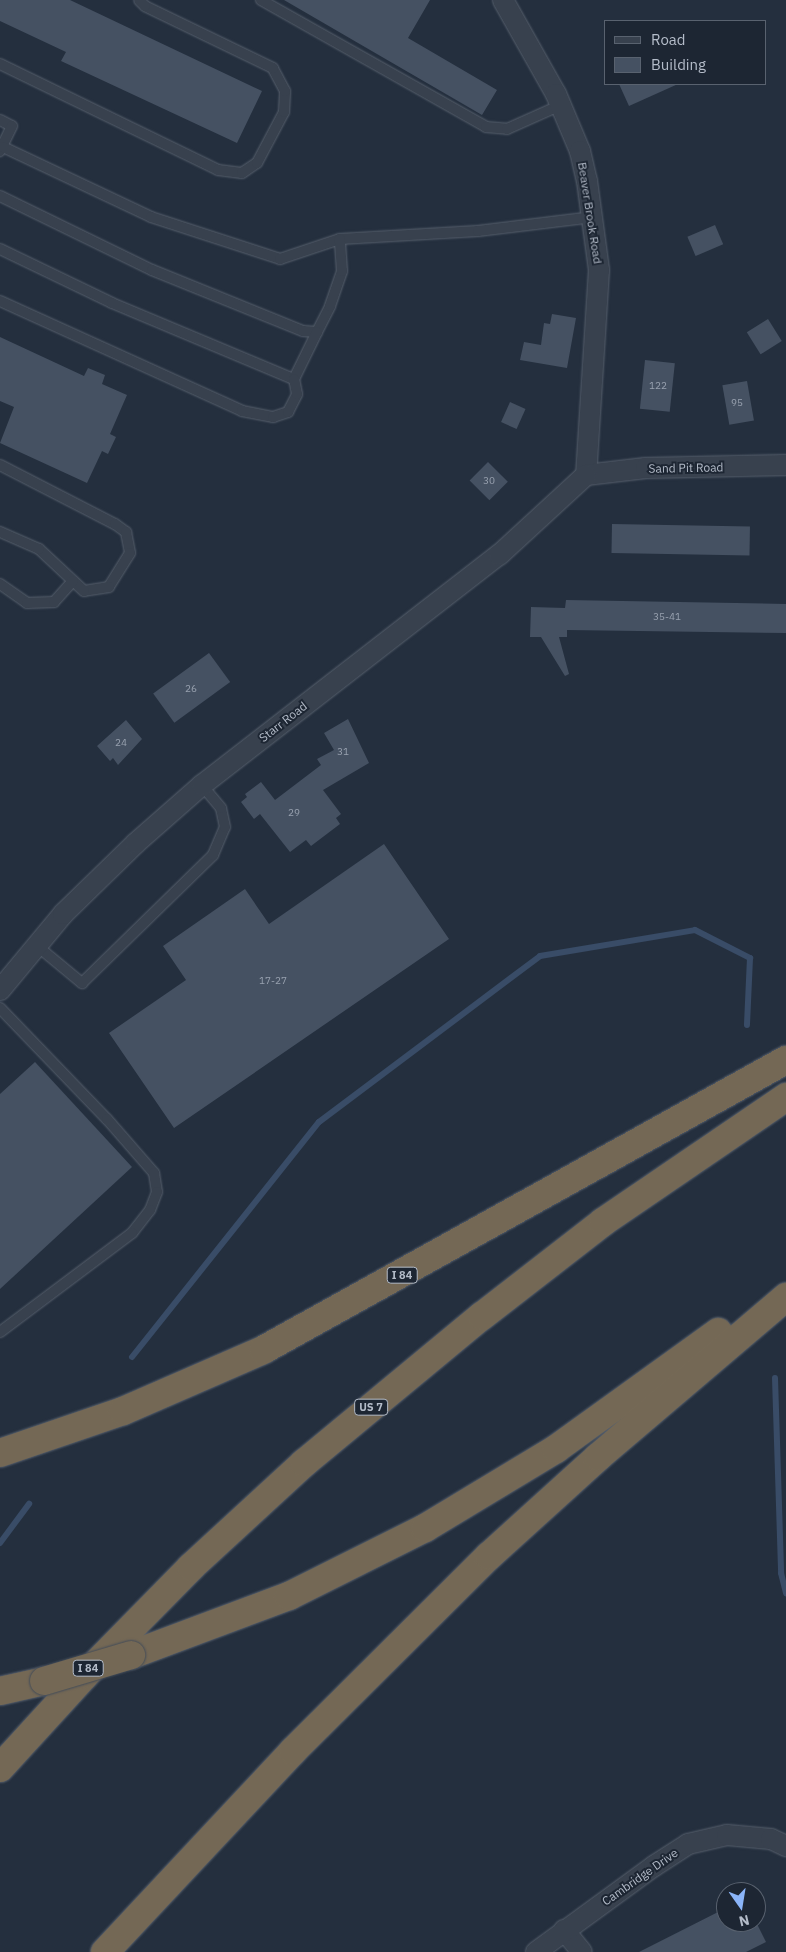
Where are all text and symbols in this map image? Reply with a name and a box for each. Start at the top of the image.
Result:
legend [604,20,766,85]
text: Road [651,30,686,49]
text: Building [651,55,706,74]
street label: Beaver Brook Road [575,161,605,265]
house number: 122 [649,380,667,392]
house number: 95 [731,397,743,409]
street label: Sand Pit Road [648,460,724,476]
house number: 30 [483,475,495,487]
house number: 35-41 [653,611,681,623]
house number: 26 [185,683,197,695]
street label: Starr Road [256,699,310,745]
house number: 24 [115,737,127,749]
house number: 31 [337,746,349,758]
house number: 29 [288,807,300,819]
house number: 17-27 [259,975,287,987]
road number: I 84 [386,1266,418,1284]
road number: US 7 [354,1398,388,1415]
road number: I 84 [72,1660,104,1676]
street label: Cambridge Drive [599,1846,681,1908]
north arrow [716,1882,766,1932]
text: N [737,1911,751,1931]

